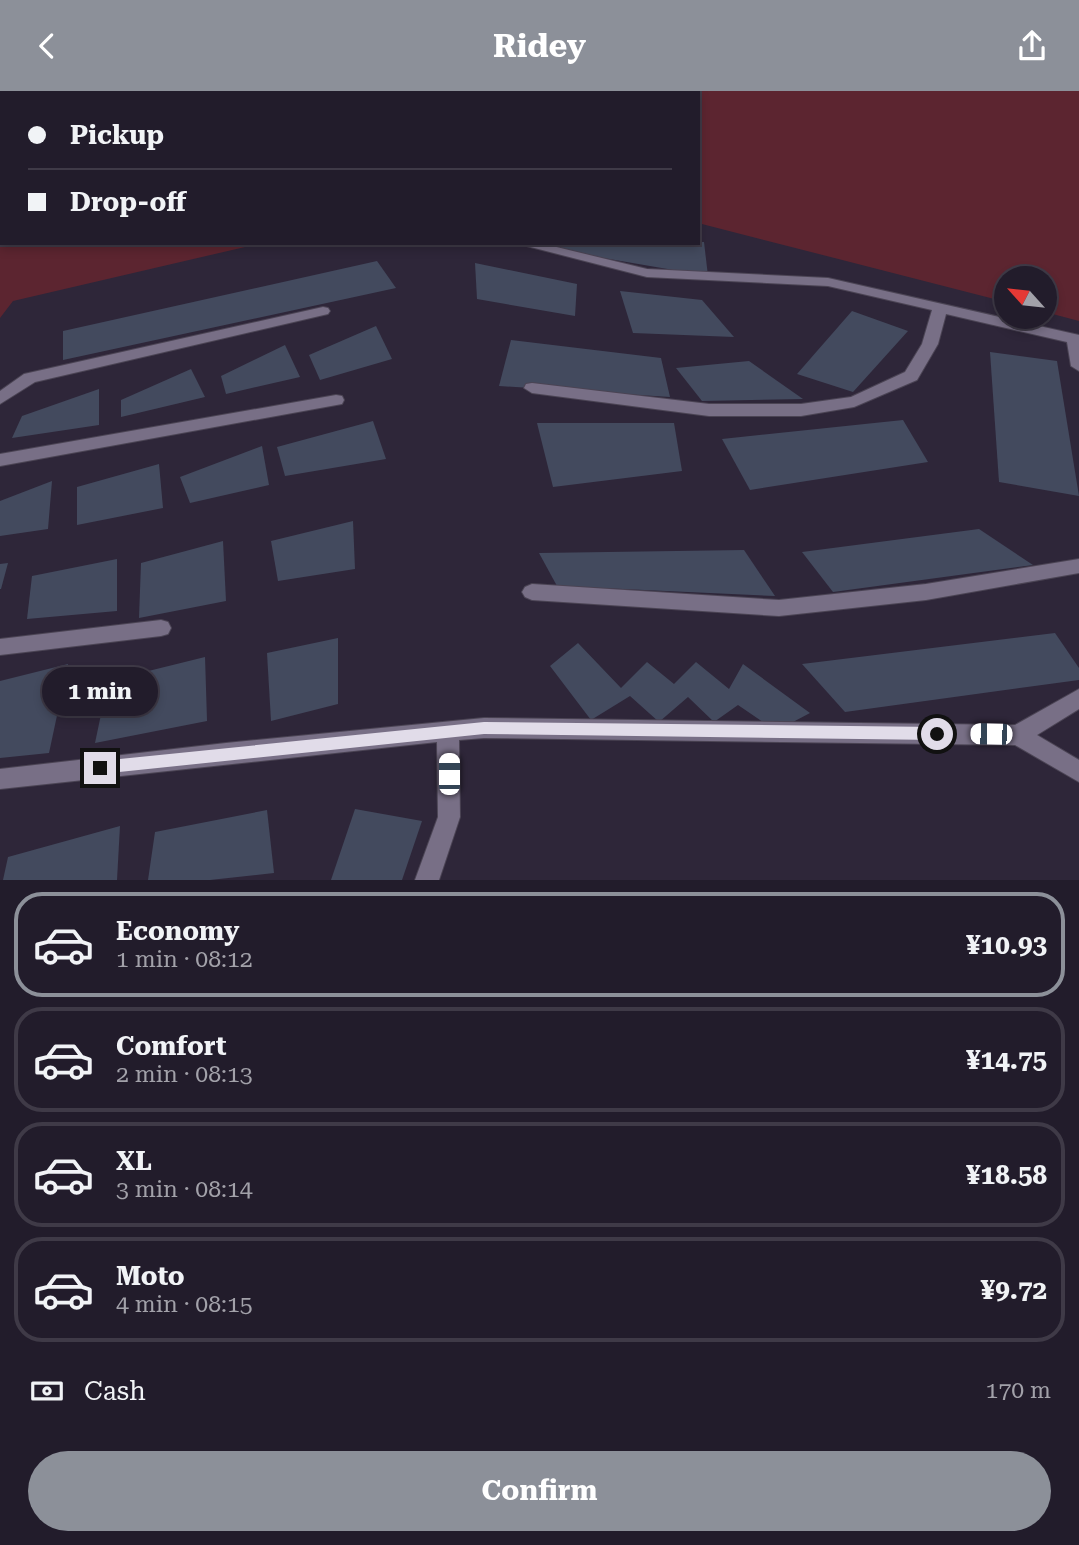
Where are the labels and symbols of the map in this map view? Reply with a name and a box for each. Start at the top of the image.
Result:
north arrow [994,266,1057,329]
callout: 1 min [42,667,158,715]
route start [921,718,953,750]
car [970,723,1013,745]
route end [84,752,116,784]
car [439,753,460,795]

